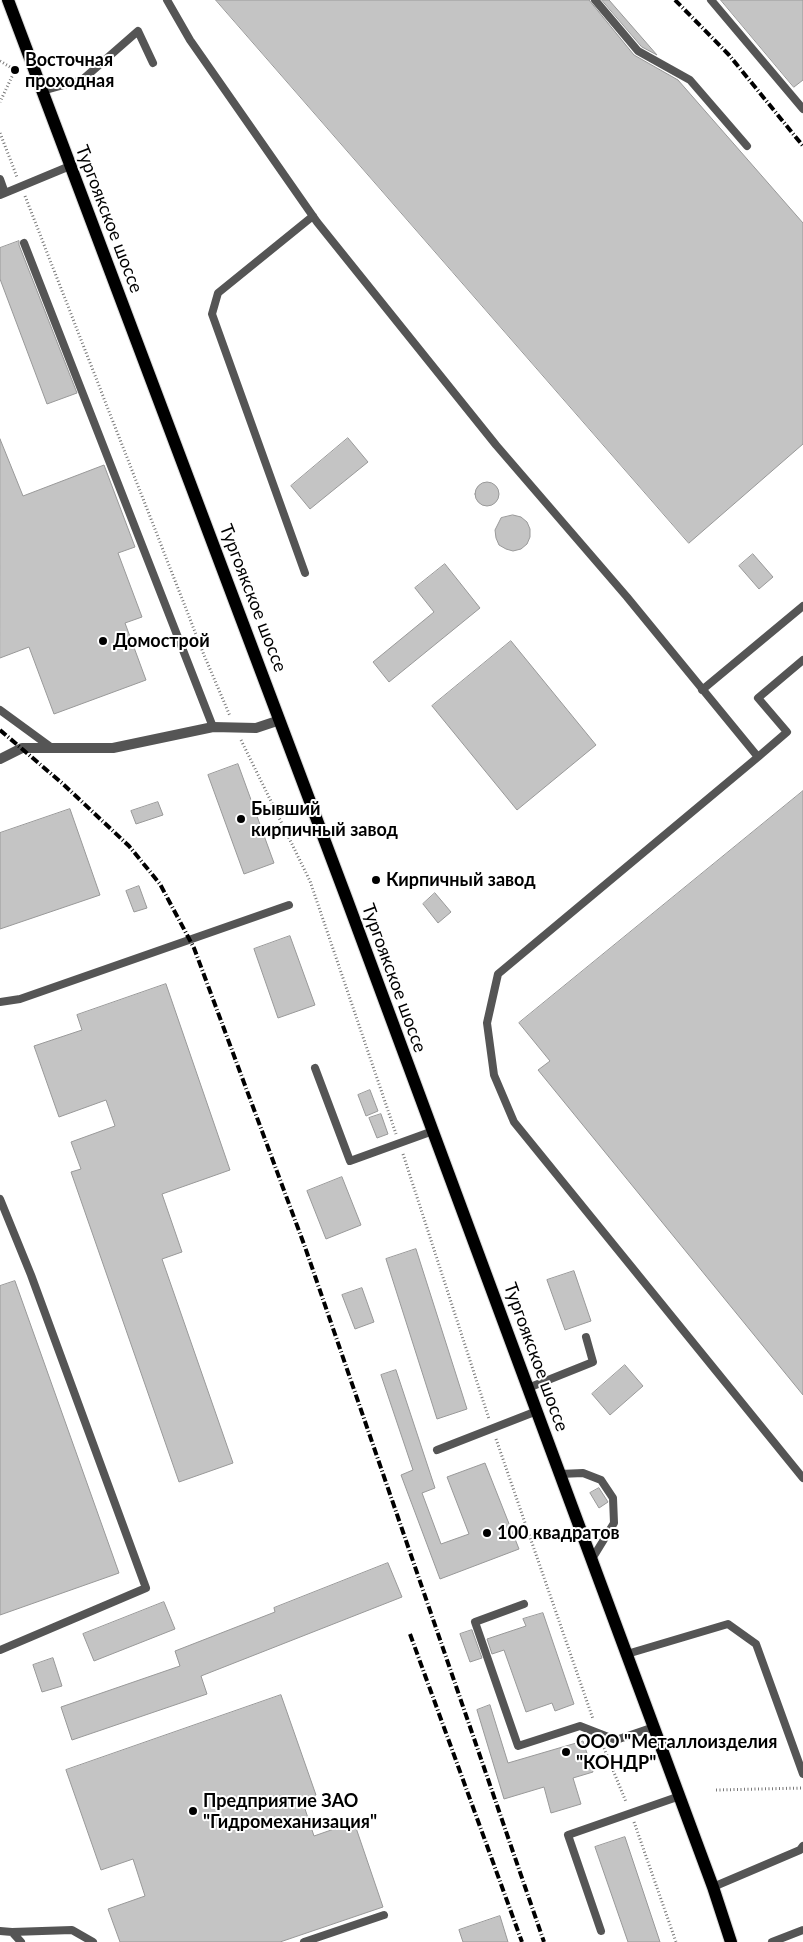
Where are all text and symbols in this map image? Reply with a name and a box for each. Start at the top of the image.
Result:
place label: Восточная проходная [25,49,114,92]
marker: Восточная проходная [9,64,21,76]
street label: Тургоякское шоссе [71,142,147,296]
street label: Тургоякское шоссе [215,521,291,675]
place label: Домострой [113,630,210,652]
marker: Домострой [97,635,109,647]
place label: Бывший кирпичный завод [251,798,398,841]
marker: Бывший кирпичный завод [235,813,247,825]
place label: Кирпичный завод [386,869,536,891]
marker: Кирпичный завод [370,874,382,886]
street label: Тургоякское шоссе [357,901,431,1055]
street label: Тургоякское шоссе [499,1280,573,1434]
place label: 100 квадратов [497,1522,620,1544]
marker: 100 квадратов [481,1527,493,1539]
place label: ООО "Металлоизделия "КОНДР" [576,1731,777,1774]
marker: ООО "Металлоизделия "КОНДР" [560,1746,572,1758]
place label: Предприятие ЗАО "Гидромеханизация" [203,1790,377,1832]
marker: Предприятие ЗАО "Гидромеханизация" [187,1805,199,1817]

